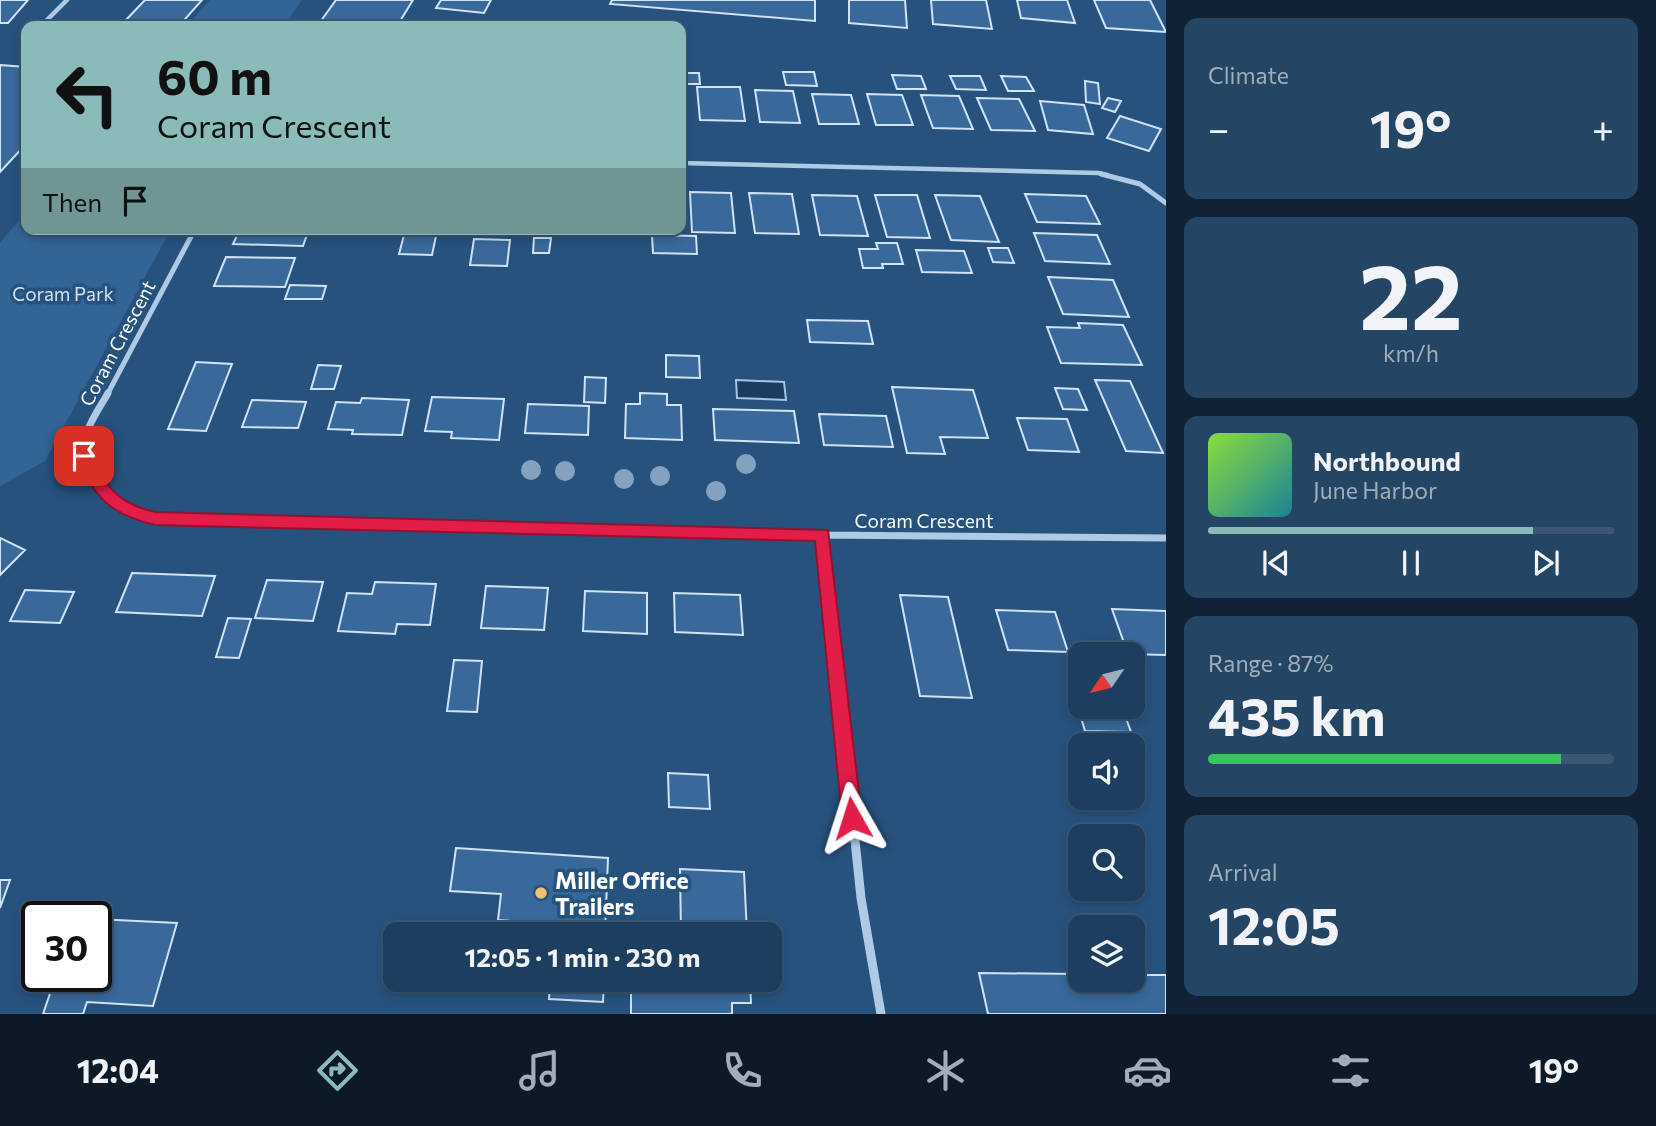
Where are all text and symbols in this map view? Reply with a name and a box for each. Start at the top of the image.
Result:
text: 60 m [157,45,272,105]
icon: left [42,49,133,140]
text: Climate [1208,61,1289,89]
text: 19° [1370,95,1451,159]
text: − [1208,104,1230,151]
text: + [1592,104,1614,151]
text: Coram Crescent [157,105,391,145]
icon: arrive [116,182,154,220]
text: Then [42,186,102,217]
text: 22 [1359,237,1463,349]
street label: Coram Crescent [74,276,160,410]
park label: Coram Park [12,282,114,305]
text: km/h [1383,339,1439,367]
pin [54,426,114,486]
icon: arrive [65,437,103,475]
text: Northbound [1313,445,1461,476]
text: June Harbor [1313,476,1437,504]
street label: Coram Crescent [855,509,994,532]
icon: previous [1257,544,1295,582]
icon: pause [1392,544,1430,582]
icon: next [1527,544,1565,582]
north arrow [1068,642,1144,719]
map controls [1068,642,1145,992]
text: Range · 87% [1208,649,1333,677]
text: 435 km [1208,683,1386,747]
button: sound [1068,733,1145,810]
position arrow [815,781,889,855]
button: search [1068,824,1145,901]
text: Arrival [1208,858,1278,886]
place label: Miller Office Trailers [555,866,689,920]
marker: Miller Office Trailers [533,885,549,901]
text: 12:05 [1208,892,1340,956]
speed limit sign: 30 [21,901,112,992]
button: layers [1068,915,1145,992]
text: 12:05 · 1 min · 230 m [464,941,701,972]
icon: directions [313,1046,362,1095]
icon: music [515,1046,564,1095]
icon: phone [718,1046,767,1095]
icon: climate [921,1046,970,1095]
icon: car [1123,1046,1172,1095]
icon: filters [1326,1046,1375,1095]
text: 12:04 [77,1050,159,1090]
text: 19° [1529,1050,1579,1090]

